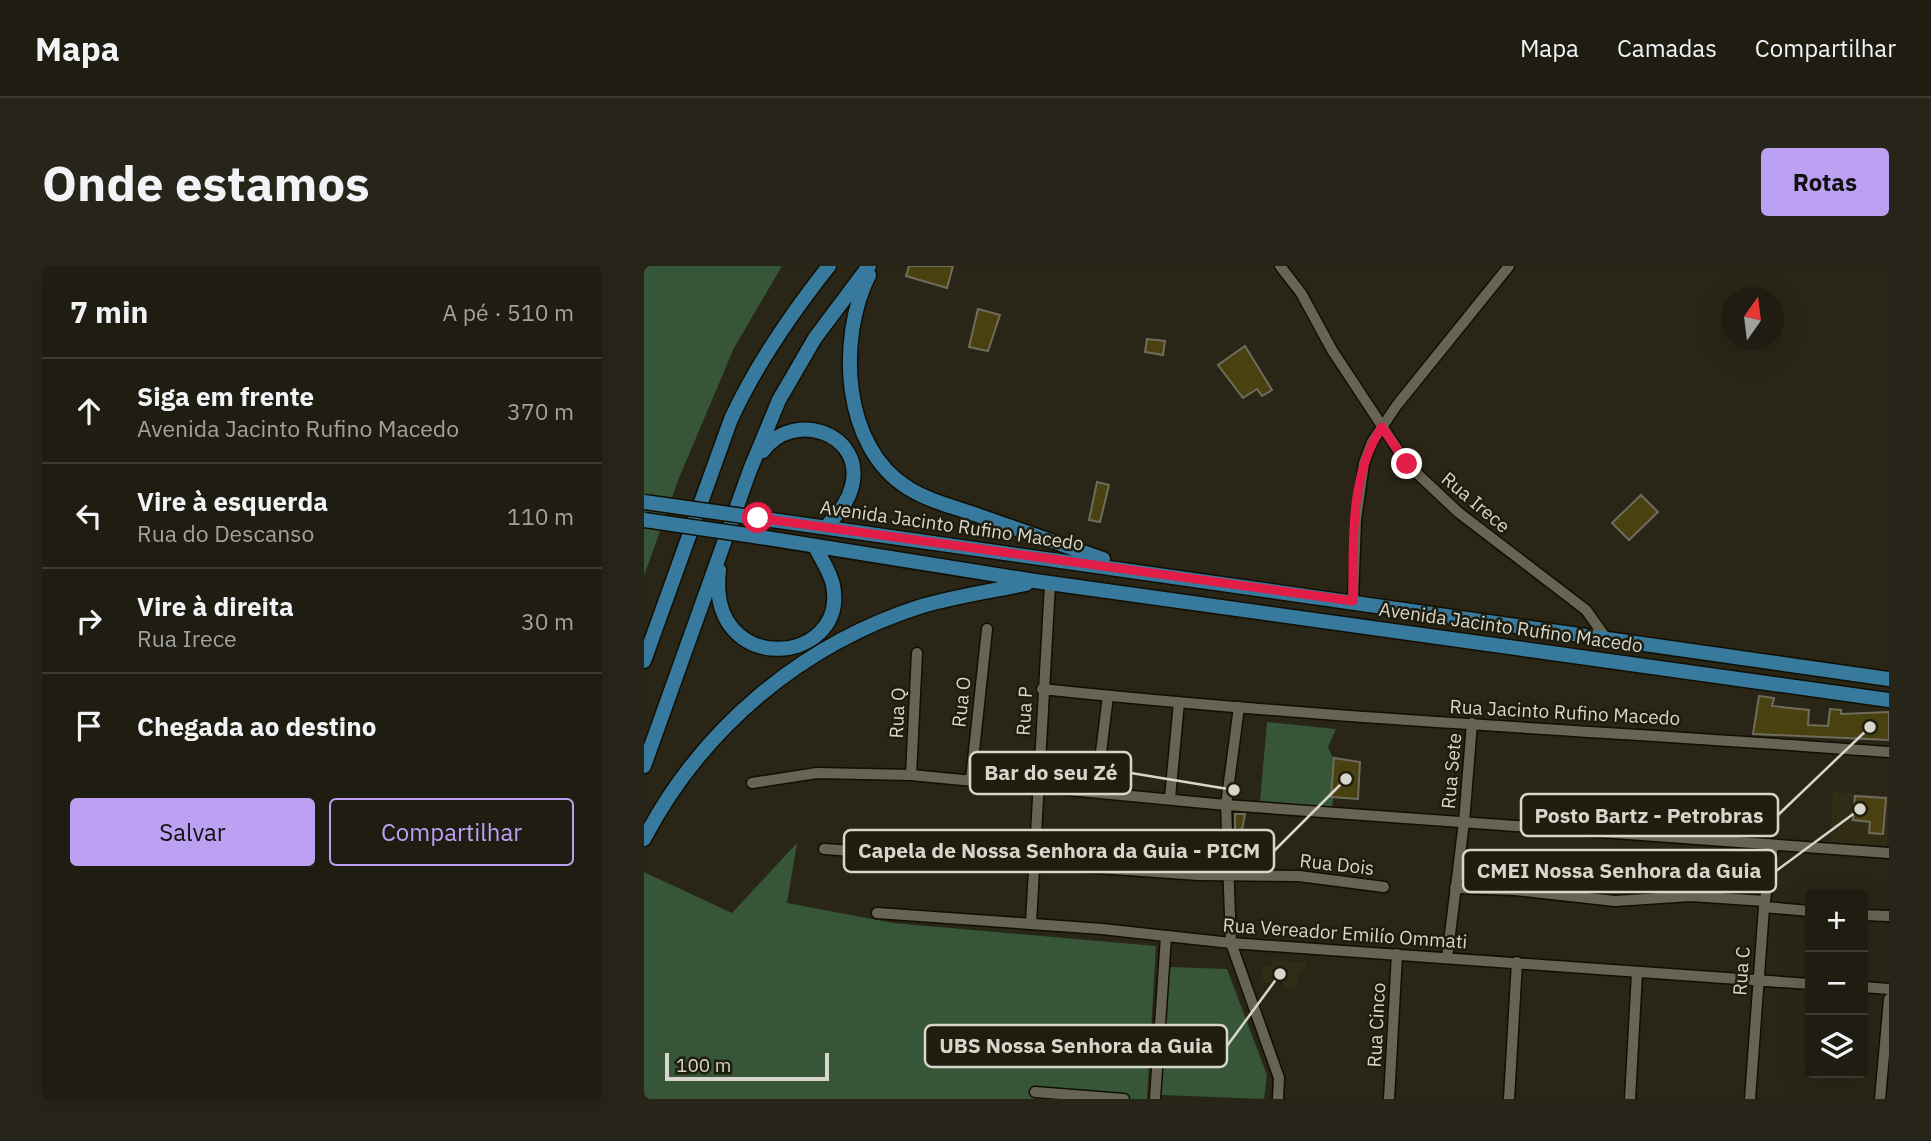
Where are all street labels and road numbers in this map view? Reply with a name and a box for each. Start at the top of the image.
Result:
street label: Rua Irece [1437,466,1515,538]
street label: Avenida Jacinto Rufino Macedo [819,495,1085,555]
street label: Avenida Jacinto Rufino Macedo [1378,597,1644,657]
street label: Rua O [946,675,976,729]
street label: Rua P [1011,686,1037,736]
street label: Rua Q [884,687,910,739]
street label: Rua Jacinto Rufino Macedo [1449,694,1681,730]
street label: Rua Sete [1436,732,1466,810]
street label: Rua Dois [1298,848,1376,880]
street label: Rua Vereador Emilío Ommati [1222,912,1468,954]
street label: Rua C [1727,945,1755,996]
street label: Rua Cinco [1362,982,1390,1068]

